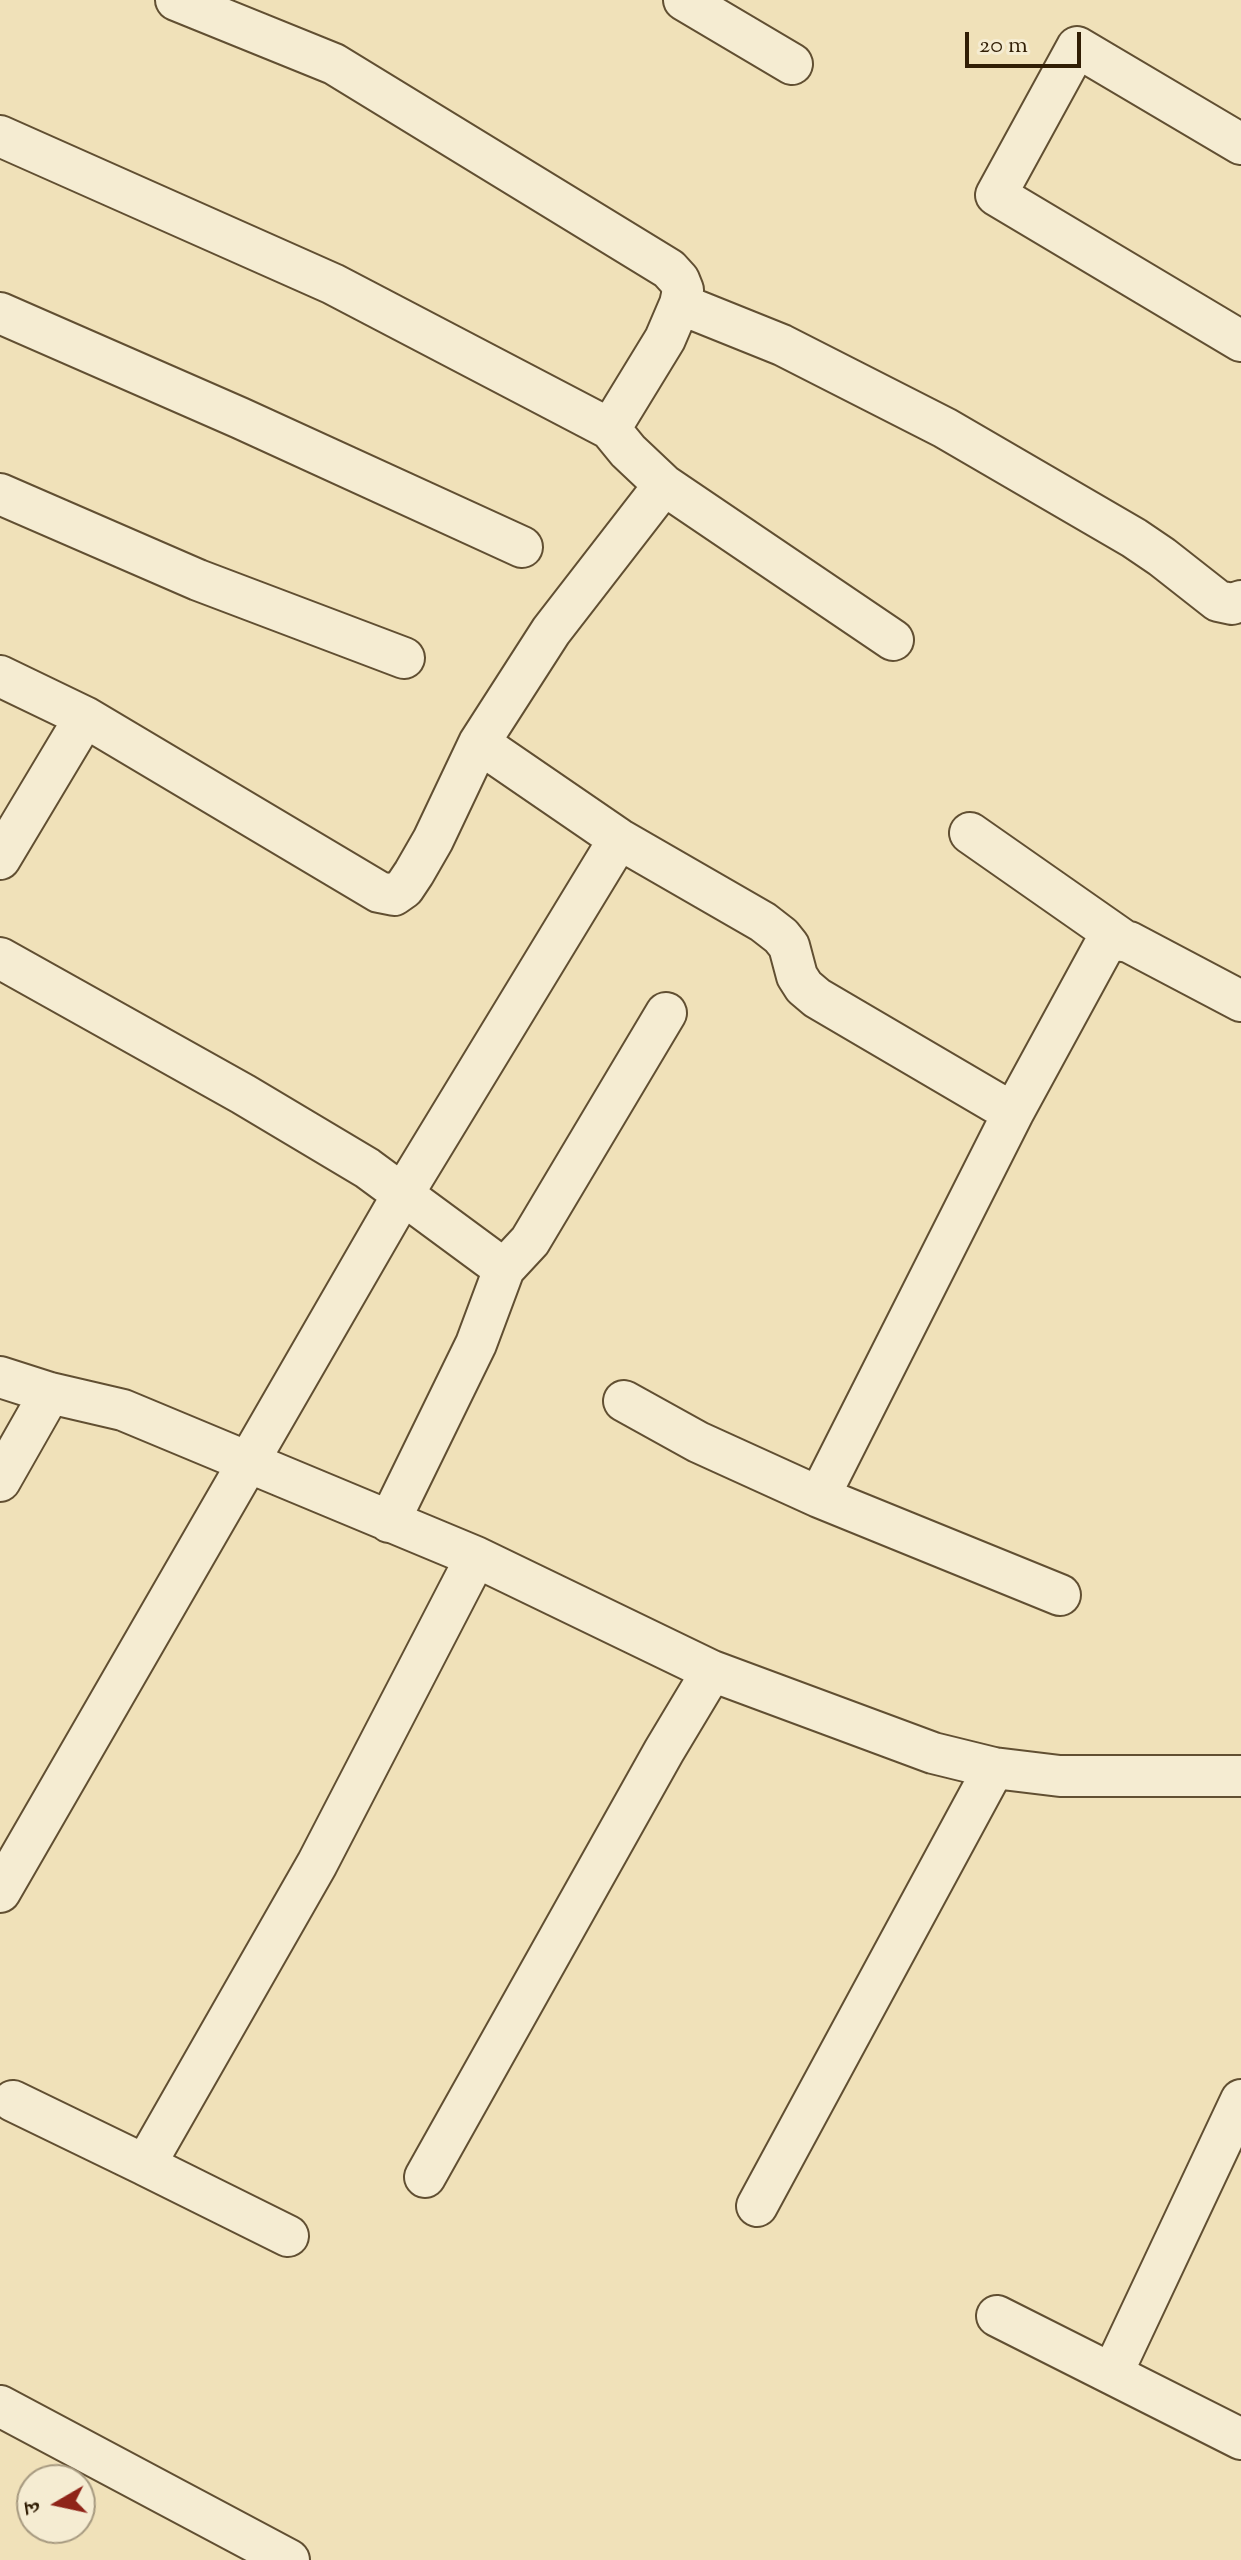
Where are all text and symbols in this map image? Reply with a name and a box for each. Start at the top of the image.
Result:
scale bar [969,16,1085,66]
text: 20 m [979,29,1028,63]
north arrow [16,2464,96,2544]
text: उ [18,2499,51,2515]

